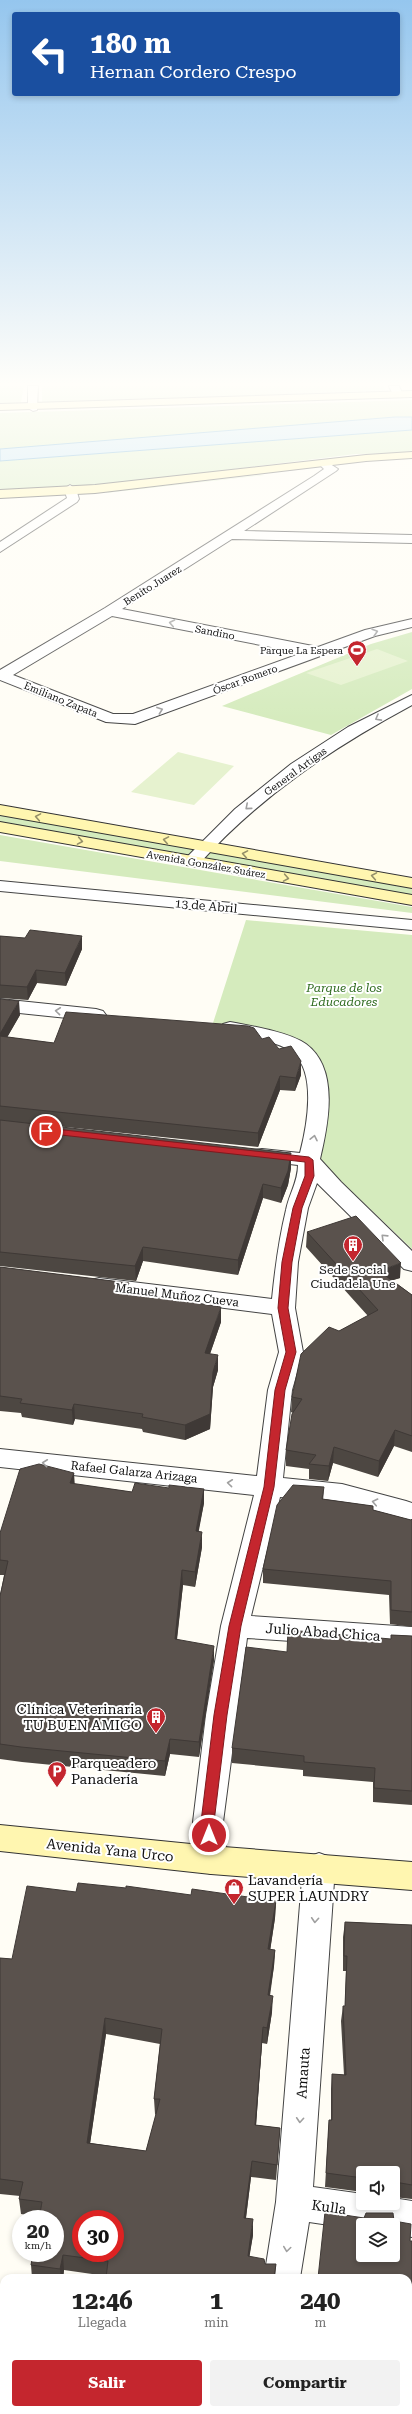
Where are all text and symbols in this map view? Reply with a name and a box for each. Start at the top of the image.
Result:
text: 180 m [90,27,171,60]
icon: left [24,28,76,80]
text: Hernan Cordero Crespo [90,61,297,82]
street label: Benito Juarez [122,563,183,607]
one-way arrow [169,620,175,628]
street label: Sandino [194,623,236,642]
one-way arrow [371,628,378,637]
sports icon: Parque La Espera [346,639,368,667]
place label: Parque La Espera [260,645,344,656]
street label: Óscar Romero [211,663,279,696]
street label: Emiliano Zapata [23,680,100,719]
one-way arrow [157,706,164,715]
one-way arrow [375,713,382,720]
street label: General Artigas [262,745,329,798]
one-way arrow [245,802,252,809]
one-way arrow [35,813,41,822]
one-way arrow [163,836,169,845]
one-way arrow [77,837,83,845]
street label: Avenida González Suárez [146,849,266,880]
one-way arrow [242,850,249,859]
one-way arrow [283,873,289,881]
one-way arrow [370,873,377,881]
street label: 13 de Abril [174,896,238,916]
park label: Parque de los Educadores [305,981,382,1009]
one-way arrow [55,1007,61,1016]
pin [29,1114,63,1148]
icon: arrive [35,1120,57,1142]
one-way arrow [309,1135,318,1141]
building icon: Sede Social Ciudadela Une [342,1234,364,1262]
one-way arrow [381,1234,389,1242]
place label: Sede Social Ciudadela Une [310,1263,396,1291]
street label: Manuel Muñoz Cueva [114,1280,240,1310]
street label: Rafael Galarza Arizaga [70,1458,199,1486]
one-way arrow [42,1459,48,1468]
one-way arrow [227,1479,233,1488]
one-way arrow [372,1498,378,1506]
street label: Julio Abad Chica [265,1620,381,1644]
place label: Clínica Veterinaria TU BUEN AMIGO [17,1701,142,1733]
building icon: Clínica Veterinaria TU BUEN AMIGO [145,1706,167,1734]
place label: Parqueadero Panadería [71,1755,156,1787]
parking icon: Parqueadero Panadería [46,1760,68,1788]
position arrow [188,1814,230,1856]
street label: Avenida Yana Urco [46,1835,174,1865]
place label: Lavandería SUPER LAUNDRY [248,1872,369,1904]
shop icon: Lavandería SUPER LAUNDRY [223,1877,245,1905]
one-way arrow [310,1917,319,1923]
street label: Amauta [293,2046,313,2099]
one-way arrow [295,2116,304,2123]
map controls [356,2166,400,2262]
button: sound [356,2166,400,2210]
street label: Kulla [311,2197,348,2217]
speed limit sign: 30 [72,2210,124,2262]
button: layers [356,2218,400,2262]
text: 20 [27,2219,49,2243]
text: km/h [25,2240,51,2251]
one-way arrow [283,2246,292,2252]
text: 12:46 [72,2287,133,2315]
text: 1 [210,2287,223,2315]
text: 240 [300,2287,341,2315]
text: Llegada [78,2315,126,2330]
text: min [204,2315,229,2330]
text: m [314,2315,326,2330]
button: Salir [12,2360,202,2406]
button: Compartir [210,2360,400,2406]

